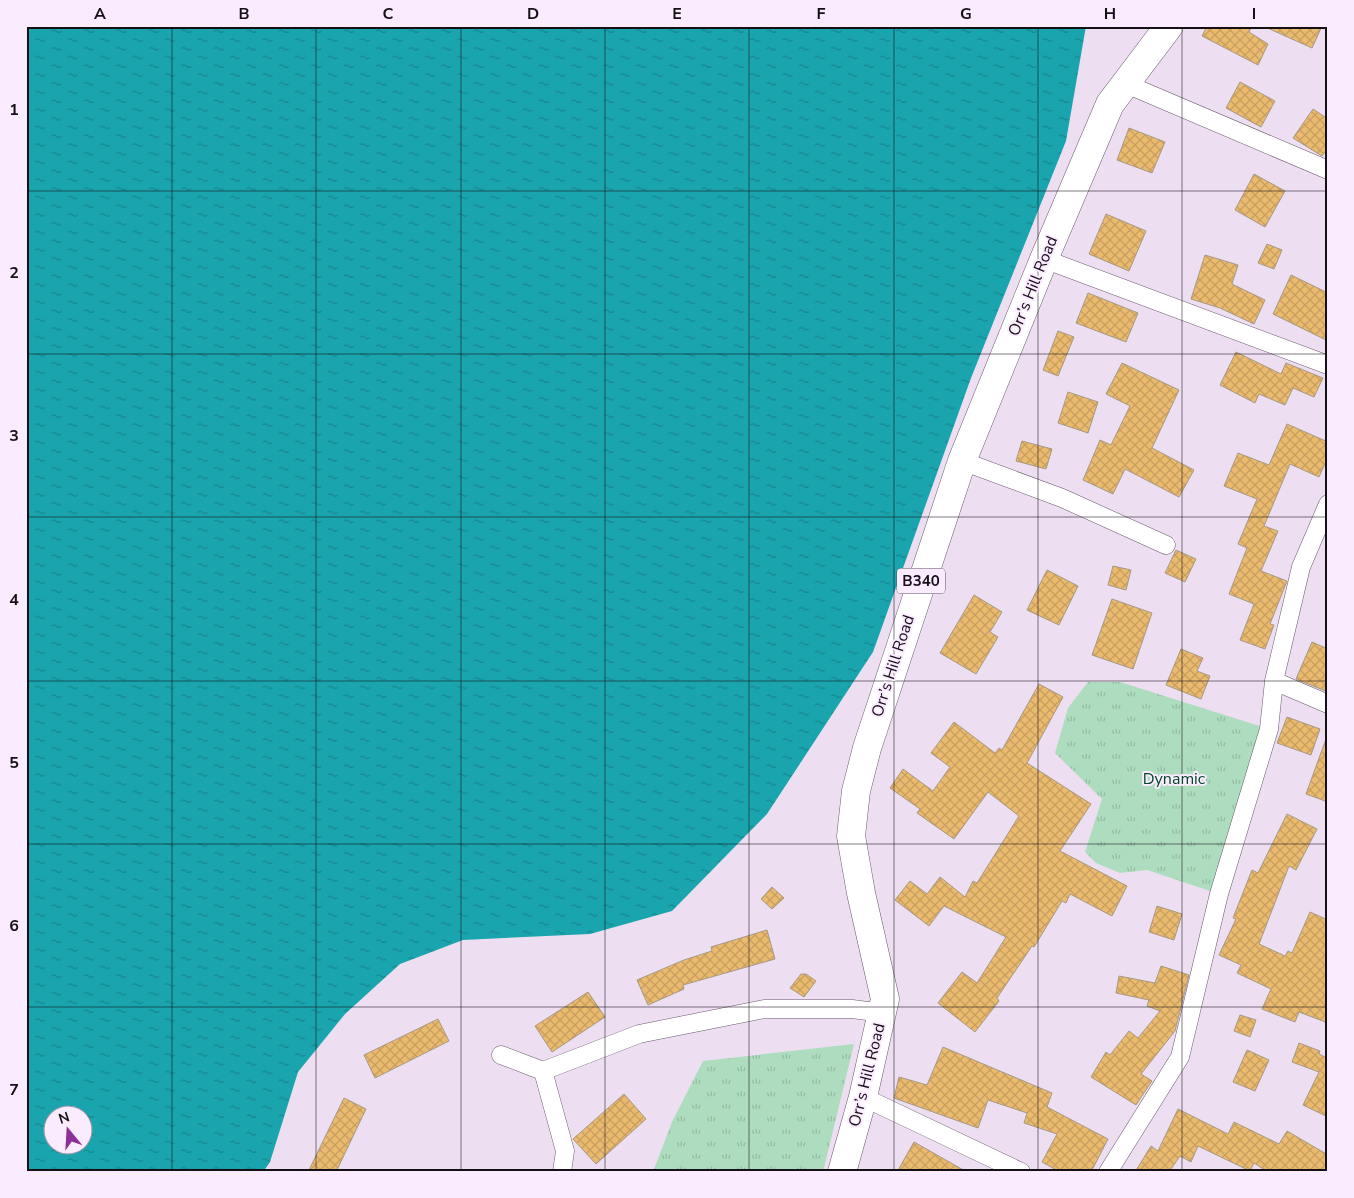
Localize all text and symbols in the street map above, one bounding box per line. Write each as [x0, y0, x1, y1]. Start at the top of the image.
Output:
text: A [94, 3, 106, 25]
text: B [238, 3, 250, 25]
text: C [383, 3, 394, 25]
text: D [527, 3, 539, 25]
text: E [672, 3, 682, 25]
text: F [817, 3, 826, 25]
text: G [960, 3, 972, 25]
text: H [1104, 3, 1116, 25]
text: I [1252, 3, 1256, 25]
text: 1 [9, 99, 19, 121]
street label: Orr’s Hill Road [1003, 233, 1063, 339]
text: 2 [9, 262, 19, 284]
text: 3 [9, 425, 19, 447]
road number: B340 [897, 568, 945, 594]
text: 4 [9, 589, 19, 611]
street label: Orr’s Hill Road [866, 612, 920, 720]
text: 5 [9, 752, 19, 774]
park label: Dynamic [1143, 768, 1206, 790]
text: 6 [9, 915, 19, 937]
street label: Orr’s Hill Road [844, 1021, 890, 1129]
text: 7 [9, 1079, 19, 1101]
north arrow [42, 1106, 92, 1156]
text: N [56, 1107, 72, 1129]

